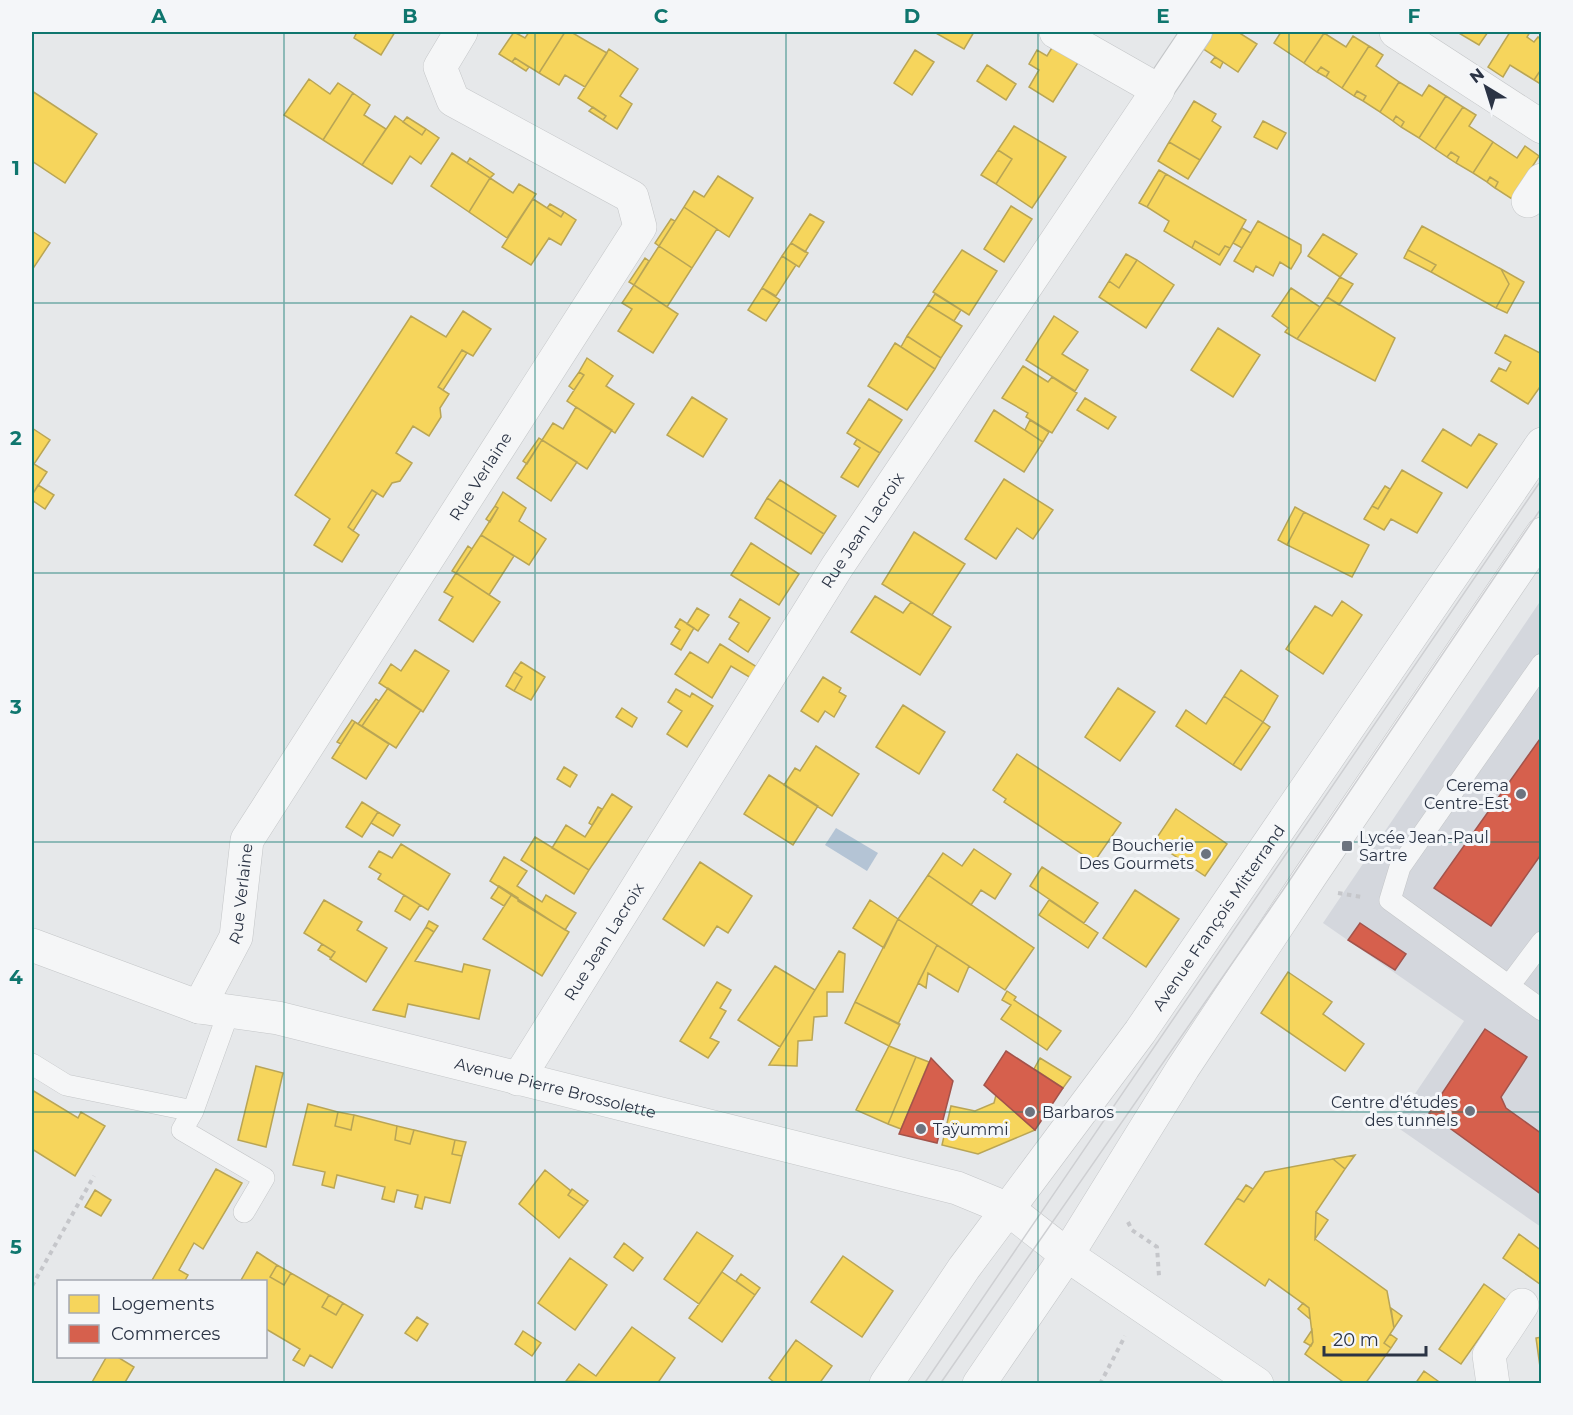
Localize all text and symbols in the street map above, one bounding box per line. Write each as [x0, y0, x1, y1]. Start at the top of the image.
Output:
text: A [150, 4, 167, 28]
text: B [402, 4, 418, 28]
text: C [654, 4, 669, 28]
text: D [904, 4, 920, 28]
text: E [1156, 4, 1170, 28]
text: F [1408, 4, 1421, 28]
north arrow [1456, 57, 1516, 117]
text: N [1466, 64, 1488, 87]
text: 1 [12, 156, 20, 180]
text: 2 [10, 426, 22, 450]
street label: Rue Verlaine [445, 428, 516, 524]
street label: Rue Jean Lacroix [817, 468, 908, 591]
text: 3 [9, 695, 22, 719]
place label: Cerema Centre-Est [1424, 776, 1509, 813]
marker: Cerema Centre-Est [1514, 787, 1528, 801]
street label: Avenue François Mitterrand [1148, 821, 1288, 1014]
place label: Lycée Jean-Paul Sartre [1359, 828, 1489, 865]
place label: Boucherie Des Gourmets [1079, 836, 1194, 873]
marker: Lycée Jean-Paul Sartre [1340, 839, 1354, 853]
street label: Rue Verlaine [224, 842, 256, 947]
marker: Boucherie Des Gourmets [1199, 847, 1213, 861]
street label: Rue Jean Lacroix [560, 879, 648, 1004]
text: 4 [9, 965, 23, 989]
street label: Avenue Pierre Brossolette [453, 1053, 658, 1122]
place label: Centre d'études des tunnels [1331, 1093, 1458, 1130]
place label: Barbaros [1042, 1103, 1114, 1122]
marker: Centre d'études des tunnels [1463, 1104, 1477, 1118]
marker: Barbaros [1023, 1105, 1037, 1119]
place label: Taÿummi [933, 1120, 1009, 1139]
marker: Taÿummi [914, 1122, 928, 1136]
text: 5 [10, 1235, 22, 1259]
legend [57, 1280, 267, 1358]
text: Logements [111, 1293, 214, 1315]
scale bar [1324, 1319, 1426, 1357]
text: Commerces [111, 1323, 221, 1345]
text: 20 m [1333, 1329, 1379, 1351]

